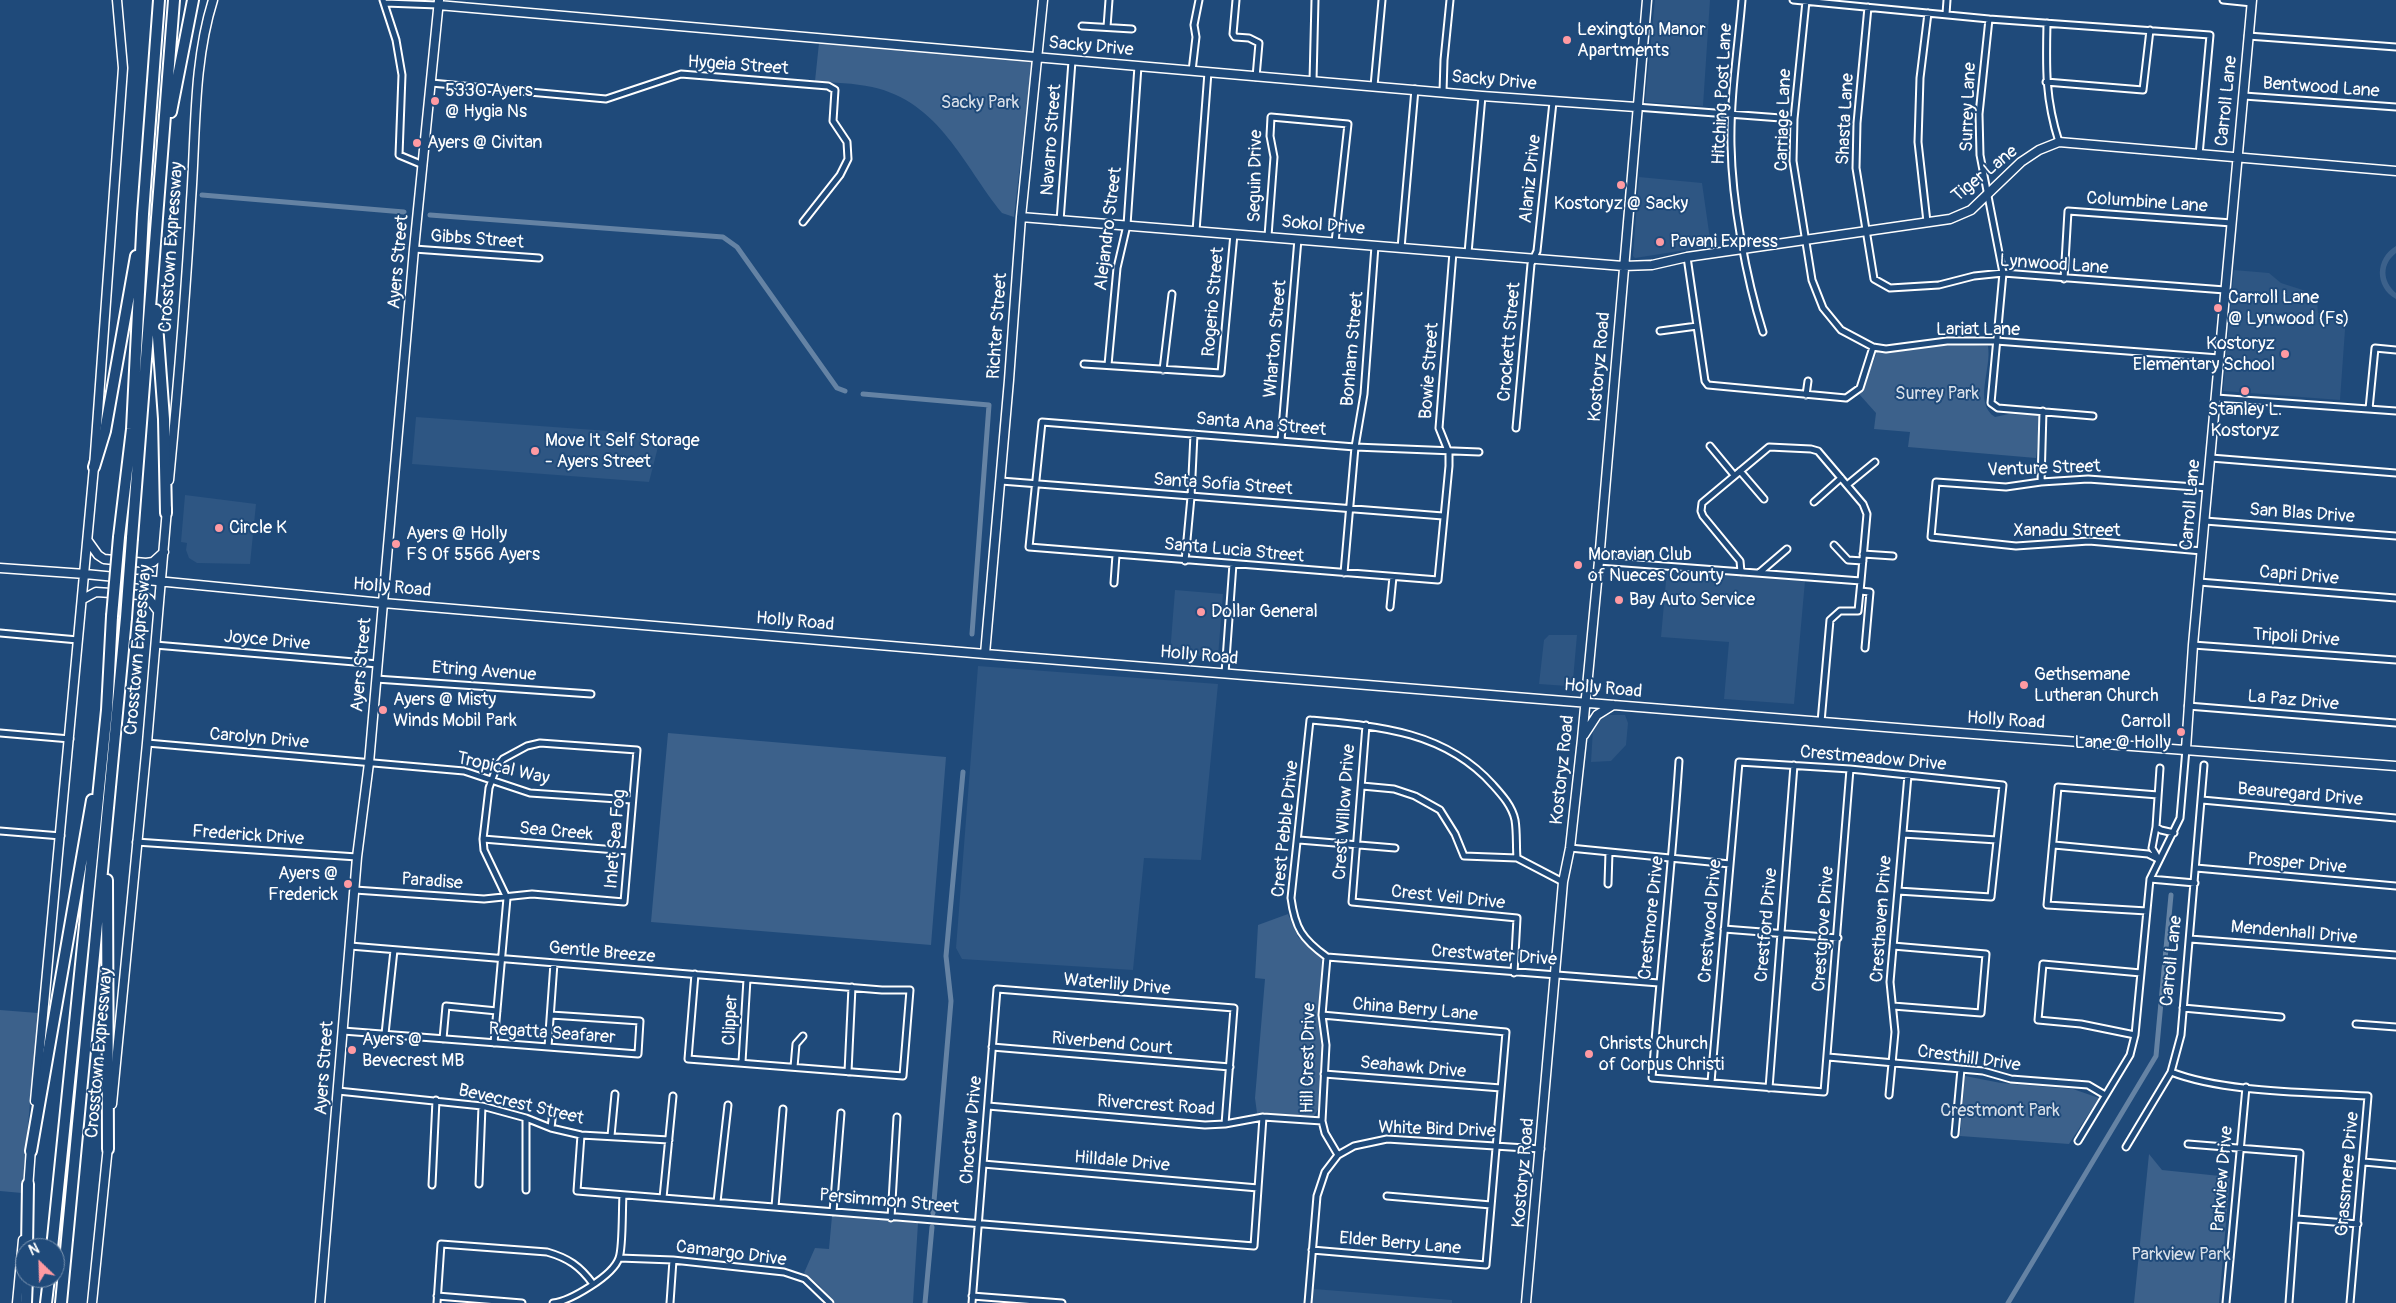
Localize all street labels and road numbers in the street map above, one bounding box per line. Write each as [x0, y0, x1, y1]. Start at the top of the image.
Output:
street label: Hitching Post Lane [1709, 23, 1737, 165]
street label: Sacky Drive [1047, 33, 1135, 61]
street label: Hygeia Street [687, 52, 789, 80]
street label: Carroll Lane [2211, 55, 2243, 147]
street label: Surrey Lane [1957, 62, 1981, 152]
street label: Sacky Drive [1450, 67, 1538, 95]
street label: Carriage Lane [1771, 68, 1797, 172]
street label: Shasta Lane [1833, 73, 1859, 165]
street label: Bentwood Lane [2262, 73, 2380, 103]
street label: Navarro Street [1037, 83, 1067, 197]
street label: Seguin Drive [1244, 129, 1268, 223]
street label: Alaniz Drive [1516, 134, 1546, 224]
street label: Tiger Lane [1948, 141, 2022, 207]
street label: Crosstown Expressway [155, 161, 189, 333]
street label: Alejandro Street [1091, 166, 1127, 292]
street label: Columbine Lane [2086, 188, 2208, 218]
street label: Sokol Drive [1280, 212, 1366, 240]
street label: Ayers Street [384, 214, 414, 310]
street label: Gibbs Street [430, 226, 524, 254]
street label: Rogerio Street [1198, 246, 1230, 358]
street label: Lynwood Lane [1999, 250, 2109, 280]
street label: Richter Street [984, 272, 1012, 380]
street label: Wharton Street [1260, 279, 1292, 399]
street label: Crockett Street [1494, 281, 1526, 403]
street label: Bonham Street [1337, 291, 1369, 407]
street label: Kostoryz Road [1584, 311, 1616, 423]
street label: Lariat Lane [1936, 319, 2020, 341]
street label: Bowie Street [1416, 322, 1444, 420]
street label: Santa Ana Street [1195, 409, 1327, 441]
street label: Venture Street [1987, 456, 2101, 482]
street label: Carroll Lane [2176, 459, 2206, 551]
street label: Santa Sofia Street [1153, 469, 1293, 501]
street label: San Blas Drive [2249, 500, 2355, 528]
street label: Xanadu Street [2013, 520, 2121, 542]
street label: Santa Lucia Street [1163, 534, 1305, 568]
street label: Capri Drive [2258, 562, 2340, 590]
street label: Crosstown Expressway [121, 564, 157, 736]
street label: Holly Road [352, 574, 432, 602]
street label: Holly Road [755, 608, 835, 636]
street label: Ayers Street [347, 617, 377, 713]
street label: Tripoli Drive [2252, 624, 2340, 652]
street label: Joyce Drive [223, 626, 311, 656]
street label: Holly Road [1159, 642, 1239, 670]
street label: Etring Avenue [431, 658, 537, 686]
street label: Holly Road [1563, 675, 1643, 703]
street label: La Paz Drive [2246, 686, 2340, 716]
street label: Holly Road [1966, 707, 2046, 735]
street label: Kostoryz Road [1547, 714, 1579, 826]
street label: Carolyn Drive [208, 724, 310, 754]
street label: Crestmeadow Drive [1799, 742, 1947, 776]
street label: Crest Willow Drive [1329, 743, 1361, 881]
street label: Tropical Way [455, 748, 551, 790]
street label: Crest Pebble Drive [1268, 760, 1304, 898]
street label: Beauregard Drive [2236, 779, 2364, 811]
street label: Inlet Sea Fog [601, 788, 631, 890]
street label: Sea Creek [518, 818, 594, 846]
street label: Frederick Drive [191, 821, 305, 851]
street label: Prosper Drive [2247, 849, 2347, 879]
street label: Crestmore Drive [1635, 855, 1669, 981]
street label: Cresthaven Drive [1867, 855, 1897, 983]
street label: Crestwood Drive [1695, 858, 1727, 984]
street label: Crestgrove Drive [1809, 866, 1839, 992]
street label: Crestford Drive [1751, 867, 1783, 983]
street label: Paradise [401, 869, 463, 895]
street label: Crest Veil Drive [1390, 881, 1506, 915]
street label: Carroll Lane [2156, 915, 2188, 1007]
street label: Mendenhall Drive [2230, 917, 2358, 949]
street label: Gentle Breeze [548, 938, 656, 968]
street label: Crestwater Drive [1430, 941, 1558, 971]
street label: Crosstown Expressway [82, 967, 118, 1139]
street label: Waterlily Drive [1062, 970, 1172, 1000]
street label: Clipper [719, 994, 743, 1046]
street label: China Berry Lane [1351, 994, 1479, 1026]
street label: Hill Crest Drive [1297, 1002, 1321, 1114]
street label: Regatta Seafarer [488, 1019, 616, 1049]
street label: Ayers Street [311, 1020, 339, 1116]
street label: Riverbend Court [1051, 1028, 1173, 1060]
street label: Cresthill Drive [1916, 1041, 2022, 1077]
street label: Seahawk Drive [1359, 1053, 1467, 1083]
street label: Choctaw Drive [957, 1075, 987, 1185]
street label: Bevecrest Street [456, 1080, 586, 1130]
street label: Rivercrest Road [1096, 1091, 1216, 1121]
street label: Grassmere Drive [2332, 1111, 2364, 1237]
street label: White Bird Drive [1378, 1117, 1496, 1143]
street label: Kostoryz Road [1508, 1117, 1540, 1229]
street label: Parkview Drive [2208, 1125, 2238, 1233]
street label: Hilldale Drive [1073, 1147, 1171, 1177]
street label: Persimmon Street [818, 1185, 960, 1219]
street label: Elder Berry Lane [1338, 1228, 1462, 1260]
street label: Camargo Drive [674, 1236, 788, 1272]

